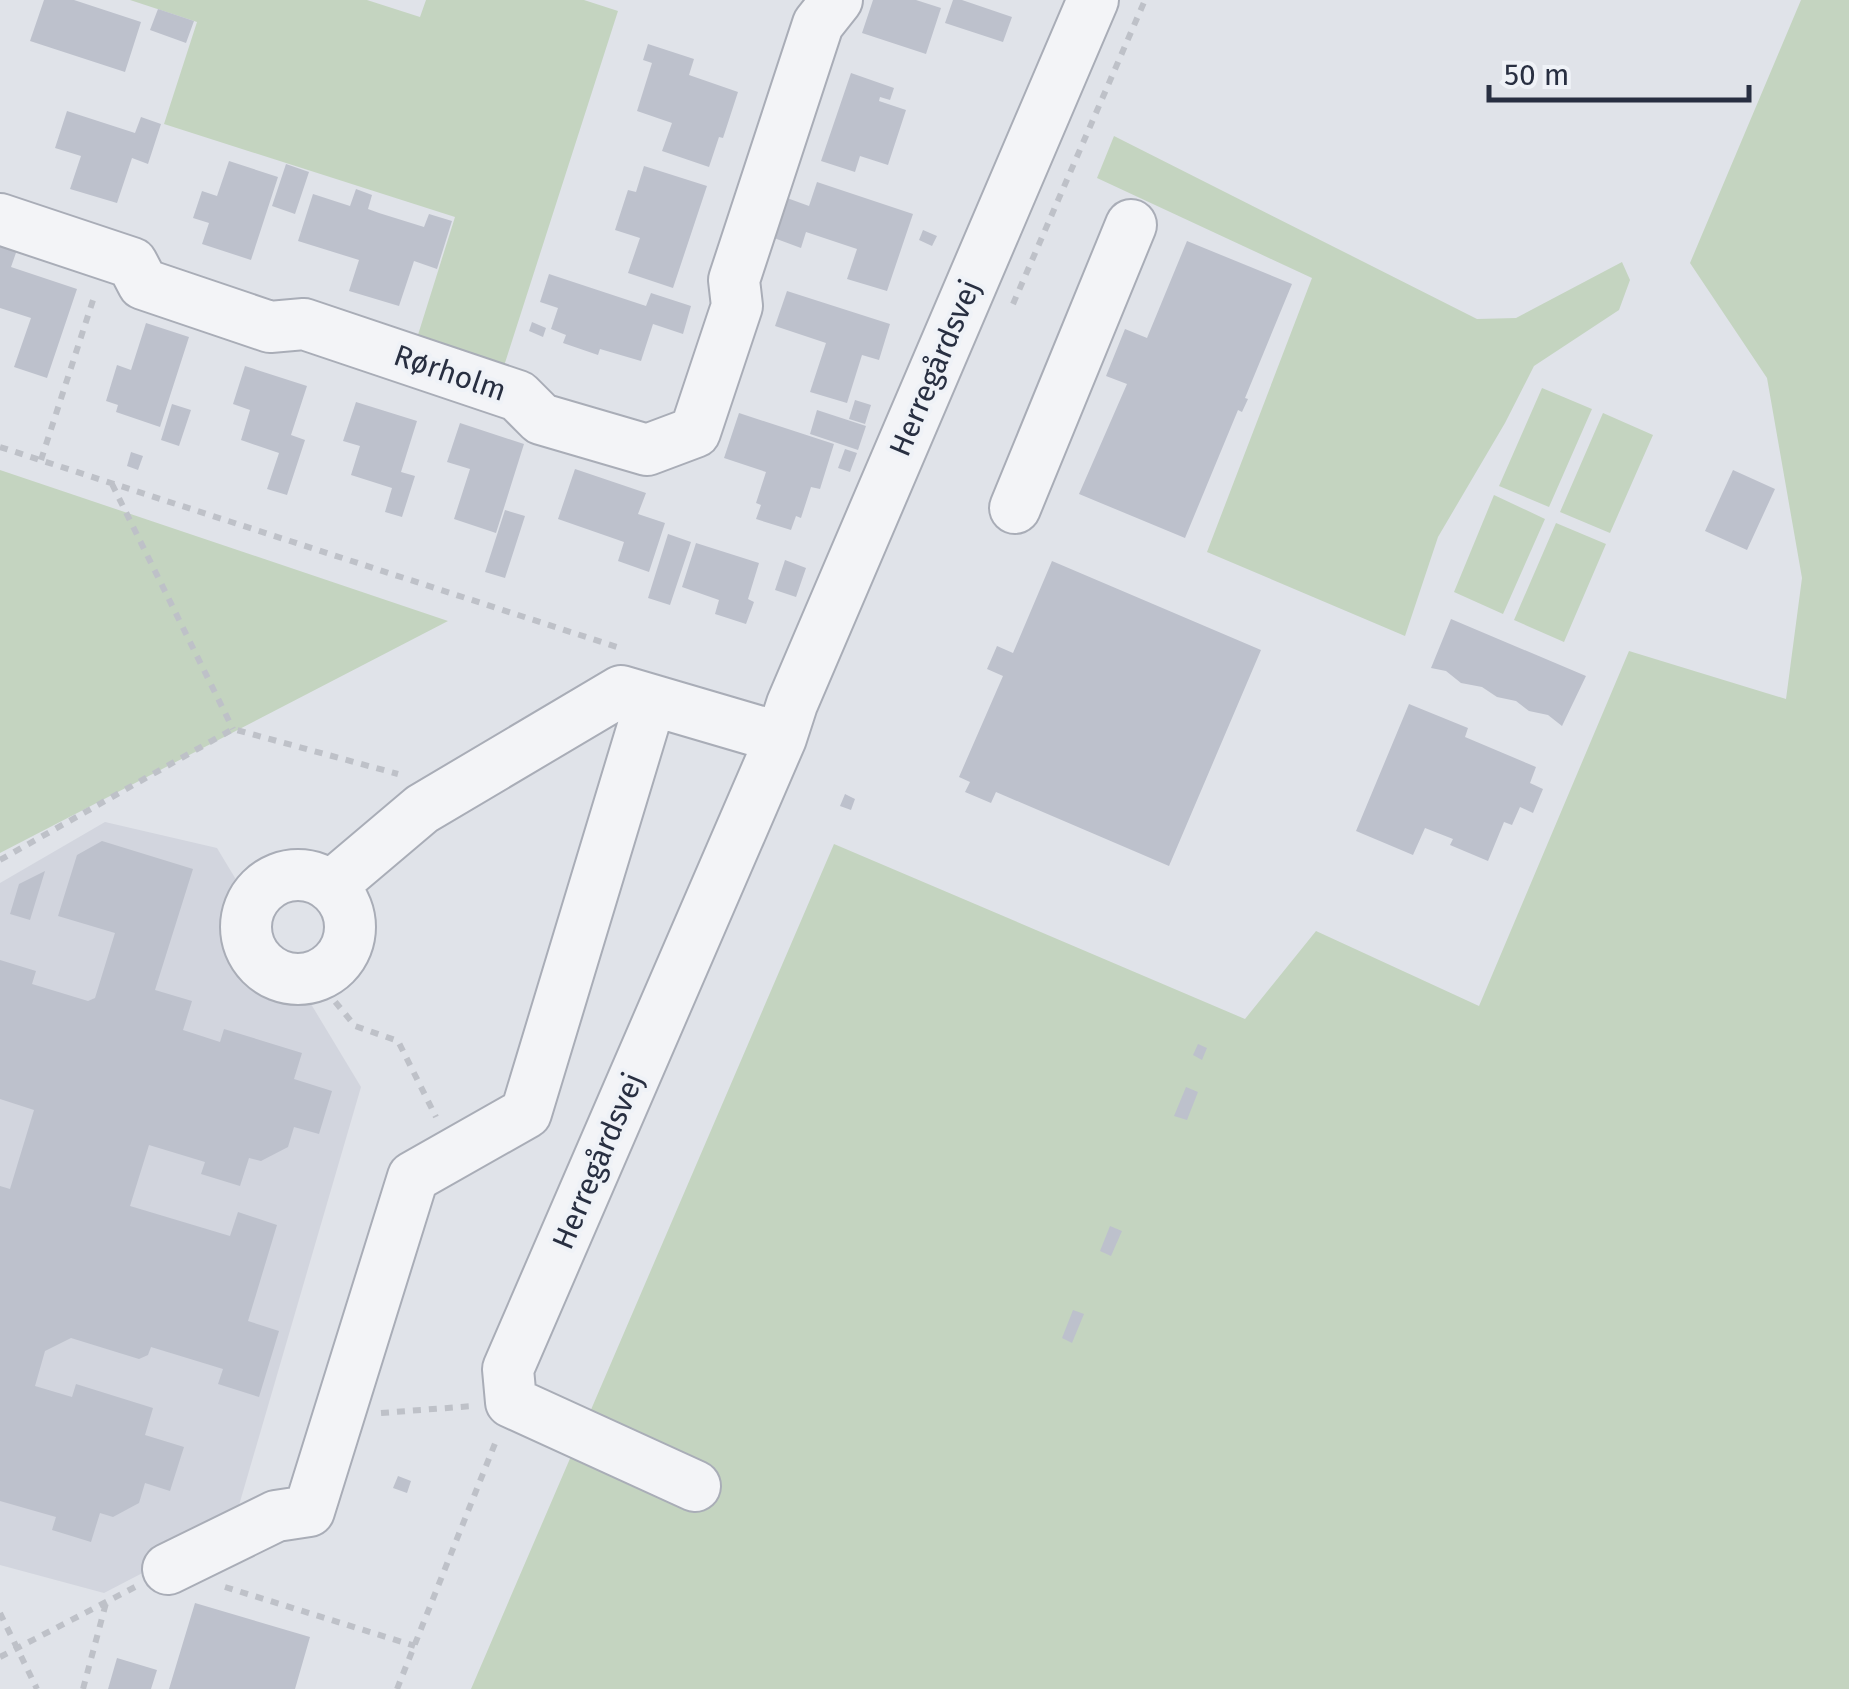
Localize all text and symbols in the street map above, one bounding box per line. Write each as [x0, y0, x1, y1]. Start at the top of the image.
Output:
scale bar [1489, 40, 1749, 102]
text: 50 m [1504, 57, 1569, 93]
street label: Herregårdsvej [882, 274, 988, 462]
street label: Rørholm [389, 337, 511, 409]
street label: Herregårdsvej [545, 1067, 651, 1255]

